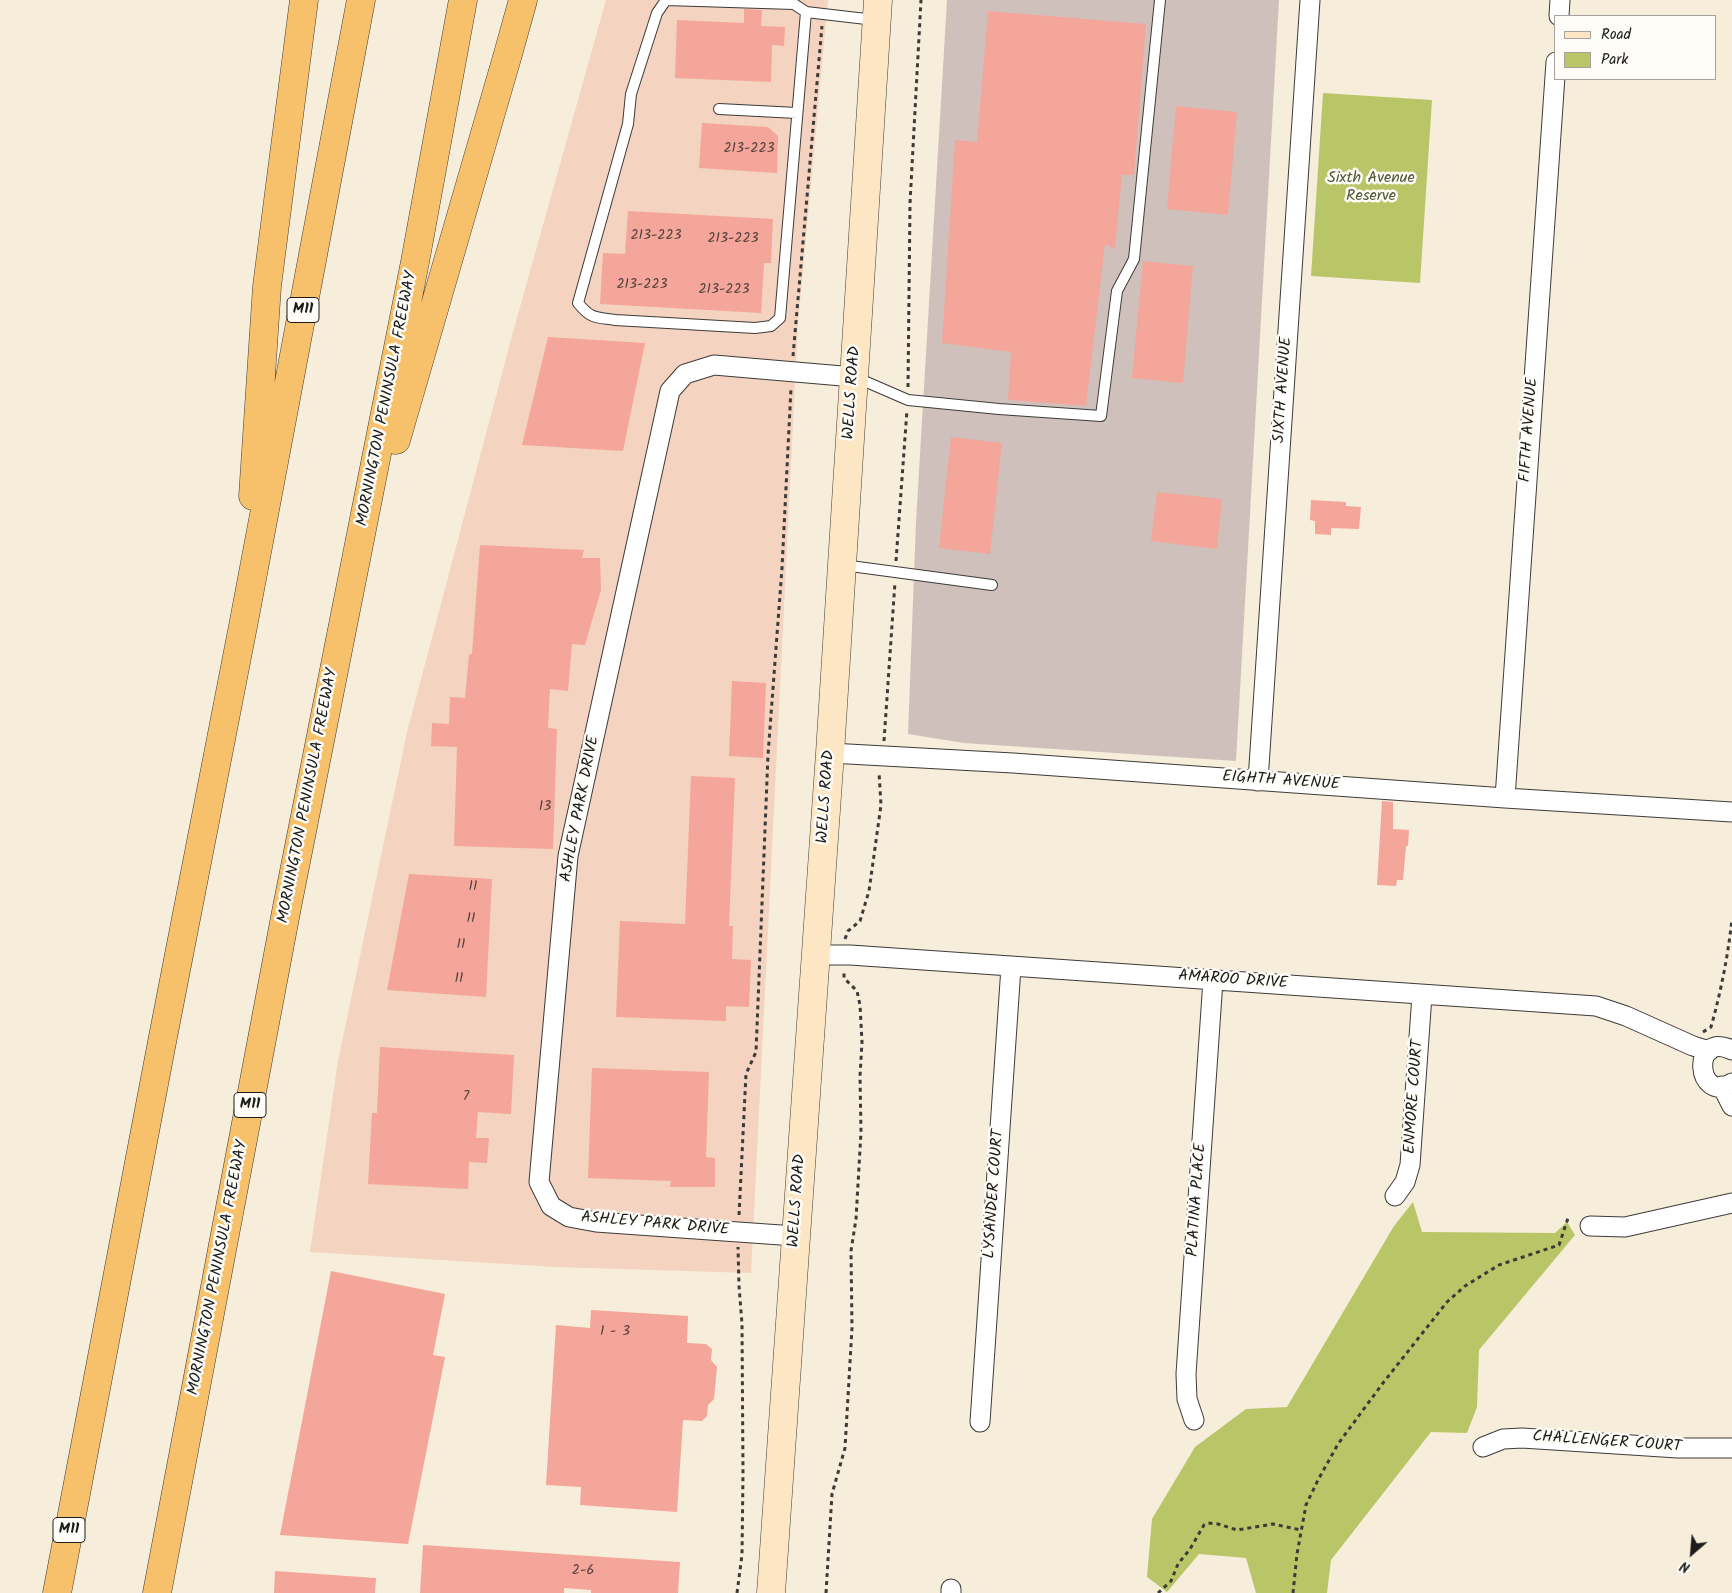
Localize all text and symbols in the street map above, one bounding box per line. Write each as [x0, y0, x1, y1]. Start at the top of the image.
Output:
legend [1554, 15, 1717, 80]
text: Road [1601, 23, 1631, 47]
text: Park [1601, 48, 1628, 72]
house number: 213-223 [723, 142, 775, 158]
park label: Sixth Avenue Reserve [1327, 169, 1415, 207]
house number: 213-223 [630, 229, 682, 245]
house number: 213-223 [707, 232, 759, 248]
street label: MORNINGTON PENINSULA FREEWAY [354, 270, 422, 528]
house number: 213-223 [616, 278, 668, 294]
house number: 213-223 [698, 283, 750, 299]
road number: M11 [287, 298, 319, 322]
street label: SIXTH AVENUE [1271, 336, 1297, 444]
street label: WELLS ROAD [840, 346, 866, 440]
street label: FIFTH AVENUE [1517, 377, 1543, 483]
street label: MORNINGTON PENINSULA FREEWAY [275, 667, 343, 925]
street label: ASHLEY PARK DRIVE [557, 734, 605, 884]
street label: WELLS ROAD [814, 750, 840, 844]
street label: EIGHTH AVENUE [1222, 768, 1340, 796]
house number: 13 [539, 800, 551, 816]
house number: 11 [469, 880, 477, 896]
house number: 11 [467, 912, 475, 928]
house number: 11 [457, 938, 465, 954]
street label: AMAROO DRIVE [1177, 968, 1289, 994]
house number: 11 [455, 972, 463, 988]
street label: ENMORE COURT [1401, 1039, 1429, 1155]
house number: 7 [463, 1090, 469, 1106]
road number: M11 [234, 1092, 266, 1118]
street label: LYSANDER COURT [981, 1129, 1009, 1259]
street label: MORNINGTON PENINSULA FREEWAY [185, 1139, 253, 1397]
street label: PLATINA PLACE [1184, 1143, 1212, 1257]
street label: WELLS ROAD [785, 1154, 811, 1248]
street label: ASHLEY PARK DRIVE [580, 1209, 730, 1241]
house number: 1 - 3 [600, 1325, 630, 1341]
street label: CHALLENGER COURT [1532, 1428, 1682, 1458]
road number: M11 [53, 1518, 85, 1542]
north arrow [1667, 1528, 1717, 1578]
text: N [1676, 1555, 1694, 1578]
house number: 2-6 [572, 1564, 594, 1580]

